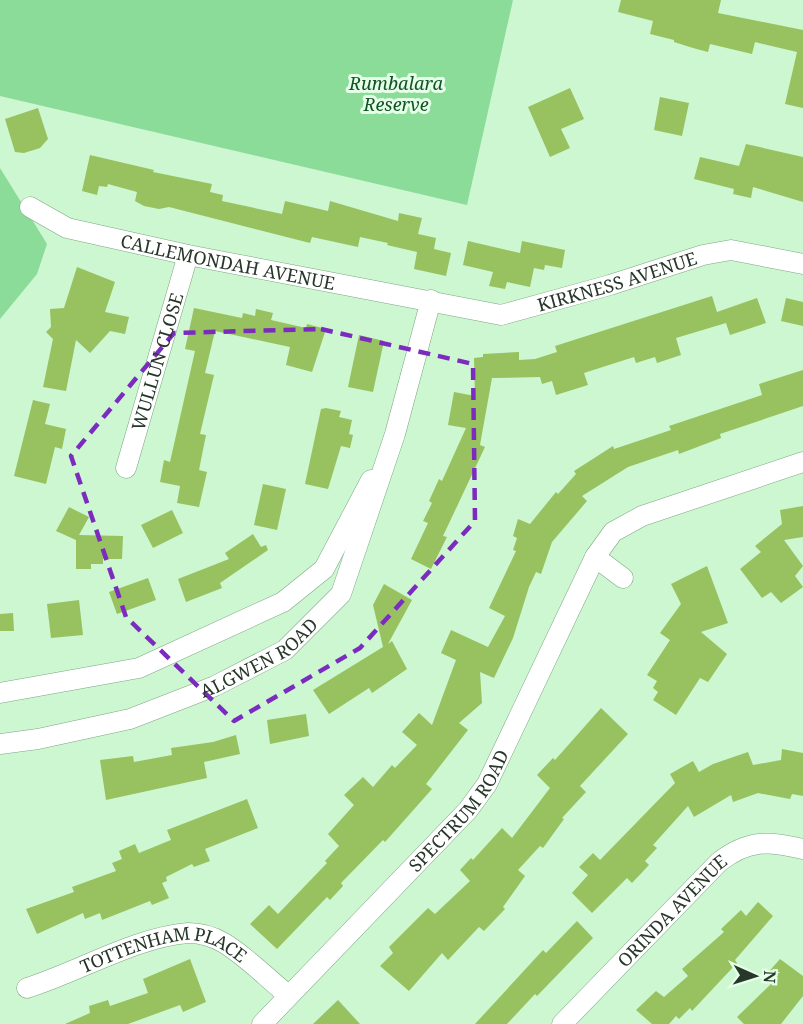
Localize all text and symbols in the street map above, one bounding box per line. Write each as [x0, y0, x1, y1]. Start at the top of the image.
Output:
park label: Rumbalara Reserve [348, 71, 443, 116]
street label: CALLEMONDAH AVENUE [118, 228, 337, 295]
street label: KIRKNESS AVENUE [535, 246, 700, 316]
street label: WULLUN CLOSE [126, 290, 188, 433]
street label: ALGWEN ROAD [196, 612, 323, 703]
street label: SPECTRUM ROAD [403, 745, 514, 877]
street label: ORINDA AVENUE [612, 848, 731, 972]
text: TOTTENHAM PLACE [76, 921, 252, 978]
north arrow [725, 946, 785, 1006]
street label: TOTTENHAM PLACE [74, 953, 250, 983]
text: N [759, 970, 781, 984]

